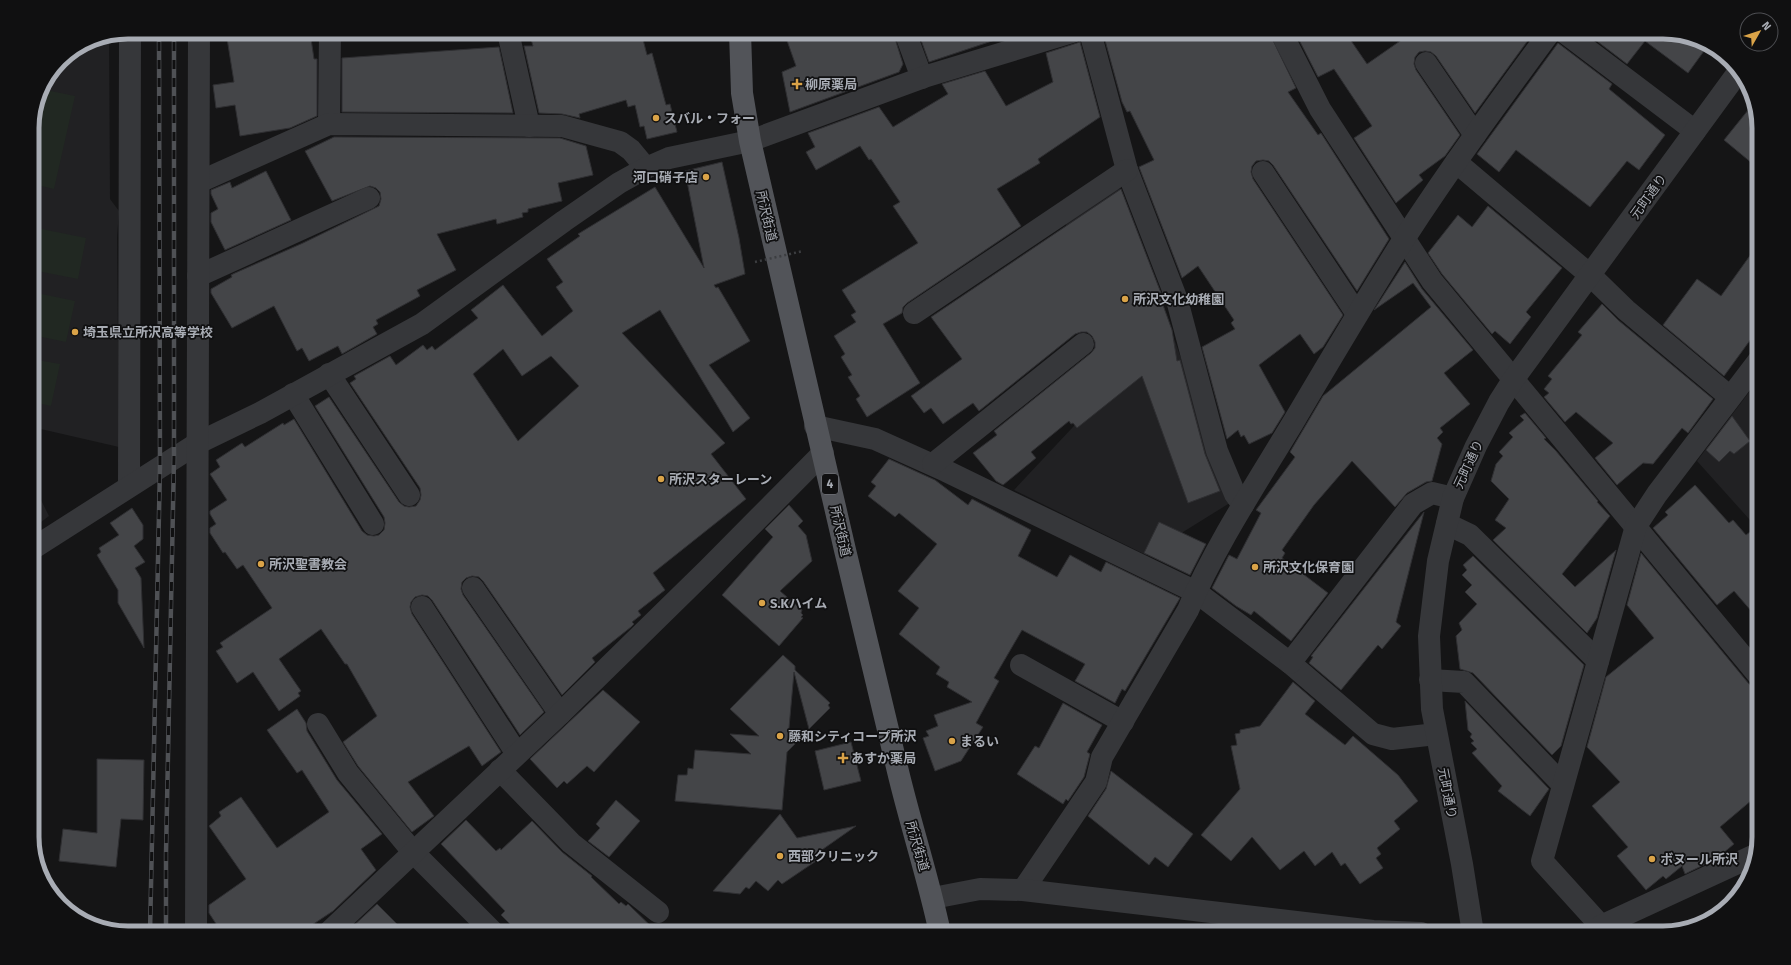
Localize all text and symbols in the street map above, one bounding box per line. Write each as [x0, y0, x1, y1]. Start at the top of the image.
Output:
north arrow [1739, 12, 1779, 52]
text: N [1759, 19, 1774, 33]
place label: 柳原薬局 [805, 77, 857, 92]
marker: 柳原薬局 [792, 79, 802, 89]
place label: スバル・フォー [664, 111, 755, 126]
marker: スバル・フォー [651, 113, 661, 123]
place label: 河口硝子店 [633, 170, 698, 185]
street label: 元町通り [1627, 171, 1670, 222]
marker: 河口硝子店 [701, 172, 711, 182]
street label: 所沢街道 [753, 189, 780, 243]
place label: 所沢文化幼稚園 [1133, 292, 1224, 307]
marker: 所沢文化幼稚園 [1120, 294, 1130, 304]
place label: 埼玉県立所沢高等学校 [83, 325, 213, 340]
marker: 埼玉県立所沢高等学校 [70, 327, 80, 337]
street label: 元町通り [1451, 437, 1486, 491]
place label: 所沢スターレーン [669, 472, 772, 487]
marker: 所沢スターレーン [656, 474, 666, 484]
road number: 4 [822, 474, 838, 494]
street label: 所沢街道 [827, 504, 854, 558]
place label: 所沢聖書教会 [269, 557, 347, 572]
marker: 所沢聖書教会 [256, 559, 266, 569]
place label: 所沢文化保育園 [1263, 560, 1354, 575]
marker: 所沢文化保育園 [1250, 562, 1260, 572]
place label: S.Kハイム [770, 596, 827, 611]
marker: S.Kハイム [757, 598, 767, 608]
place label: 藤和シティコープ所沢 [788, 729, 916, 744]
marker: 藤和シティコープ所沢 [775, 731, 785, 741]
place label: まるい [960, 734, 999, 749]
marker: まるい [947, 736, 957, 746]
place label: あすか薬局 [851, 751, 916, 766]
marker: あすか薬局 [838, 753, 848, 763]
street label: 元町通り [1435, 766, 1460, 820]
street label: 所沢街道 [903, 819, 932, 873]
place label: 西部クリニック [788, 849, 879, 864]
marker: 西部クリニック [775, 851, 785, 861]
place label: ボヌール所沢 [1660, 852, 1738, 867]
marker: ボヌール所沢 [1647, 854, 1657, 864]

